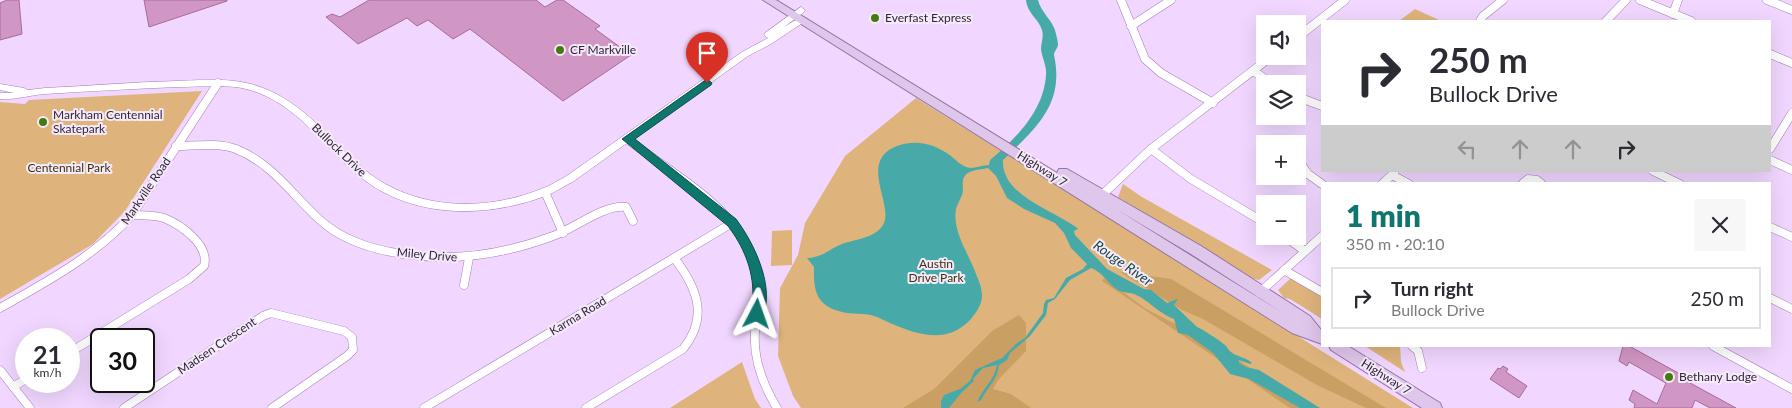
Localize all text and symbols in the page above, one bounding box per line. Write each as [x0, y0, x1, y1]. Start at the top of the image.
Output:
place label: Everfast Express [885, 10, 972, 25]
marker: Everfast Express [869, 12, 881, 24]
map controls [1256, 15, 1306, 245]
button: sound [1256, 15, 1306, 65]
pin [686, 32, 728, 83]
text: 250 m [1429, 38, 1528, 80]
icon: arrive [693, 39, 721, 67]
icon: right [1346, 40, 1411, 105]
place label: CF Markville [570, 42, 636, 57]
marker: CF Markville [554, 44, 566, 56]
button: layers [1256, 75, 1306, 125]
text: Bullock Drive [1429, 80, 1558, 107]
place label: Markham Centennial Skatepark [53, 107, 163, 136]
marker: Markham Centennial Skatepark [37, 116, 49, 128]
street label: Bullock Drive [309, 120, 370, 179]
button: + [1256, 135, 1306, 185]
icon: left [1453, 135, 1481, 163]
icon: ahead [1506, 135, 1534, 163]
icon: ahead [1559, 135, 1587, 163]
icon: right [1612, 135, 1640, 163]
street label: Highway 7 [1015, 147, 1070, 190]
street label: Markville Road [118, 154, 174, 227]
park label: Centennial Park [27, 160, 111, 175]
button: − [1256, 195, 1306, 245]
text: 1 min [1346, 197, 1421, 233]
button: close [1694, 199, 1746, 251]
text: 350 m · 20:10 [1346, 234, 1445, 253]
water label: Rouge River [1090, 236, 1156, 289]
street label: Miley Drive [396, 244, 458, 265]
park label: Austin Drive Park [908, 256, 964, 285]
text: Turn right [1391, 277, 1473, 300]
icon: right [1348, 284, 1376, 312]
position arrow [730, 287, 782, 339]
text: 250 m [1690, 287, 1744, 310]
street label: Karma Road [547, 293, 609, 338]
text: Bullock Drive [1391, 300, 1485, 319]
street label: Madsen Crescent [175, 313, 259, 377]
speed limit sign: 30 [90, 328, 155, 393]
text: 21 [33, 339, 62, 369]
street label: Highway 7 [1359, 355, 1414, 398]
text: km/h [33, 365, 62, 380]
place label: Bethany Lodge [1679, 369, 1757, 384]
marker: Bethany Lodge [1663, 371, 1675, 383]

